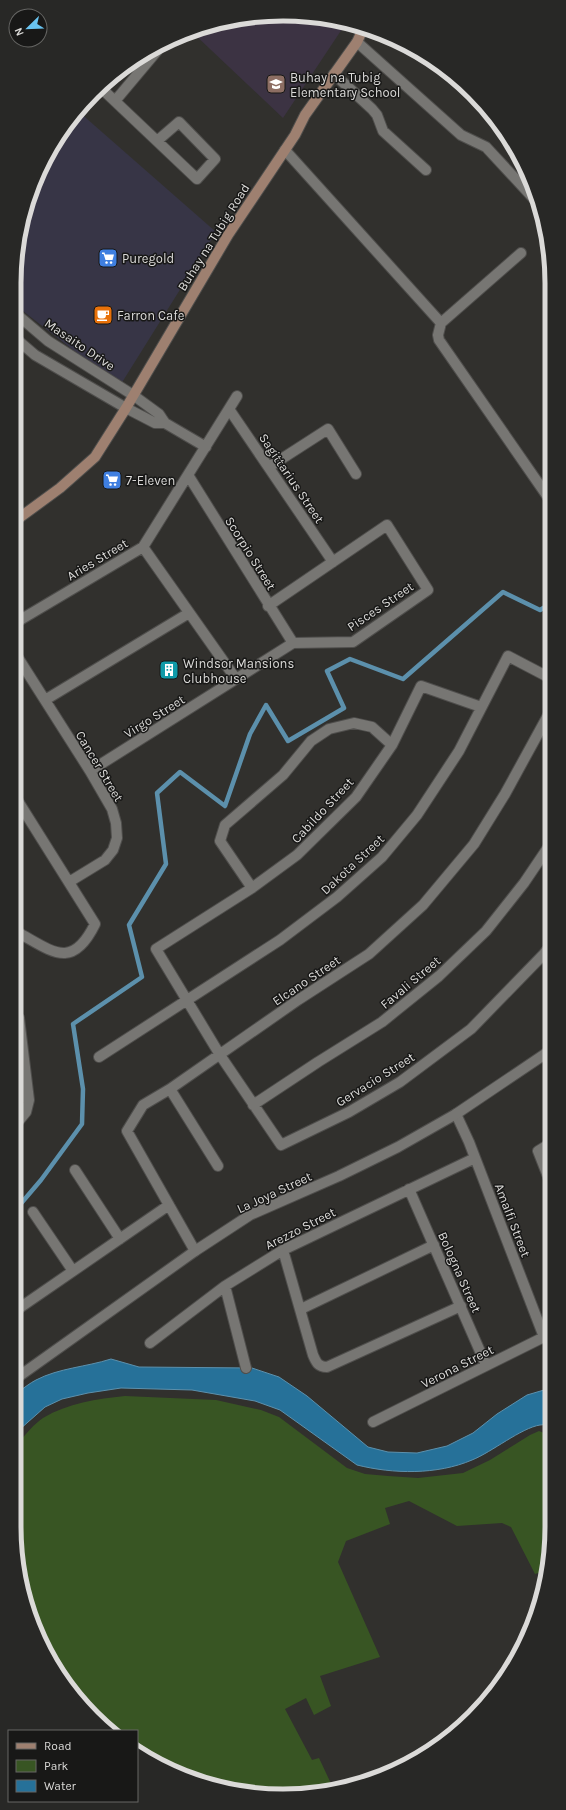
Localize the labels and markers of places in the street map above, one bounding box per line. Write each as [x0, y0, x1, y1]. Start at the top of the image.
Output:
place label: Buhay na Tubig Elementary School [290, 70, 400, 100]
school or university icon: Buhay na Tubig Elementary School [265, 73, 287, 95]
supermarket icon: Puregold [97, 247, 119, 269]
place label: Puregold [122, 251, 174, 266]
cafe icon: Farron Cafe [92, 304, 114, 326]
place label: Farron Cafe [117, 308, 185, 323]
supermarket icon: 7-Eleven [101, 469, 123, 491]
place label: 7-Eleven [126, 473, 175, 488]
place label: Windsor Mansions Clubhouse [183, 656, 294, 686]
building icon: Windsor Mansions Clubhouse [158, 659, 180, 681]

